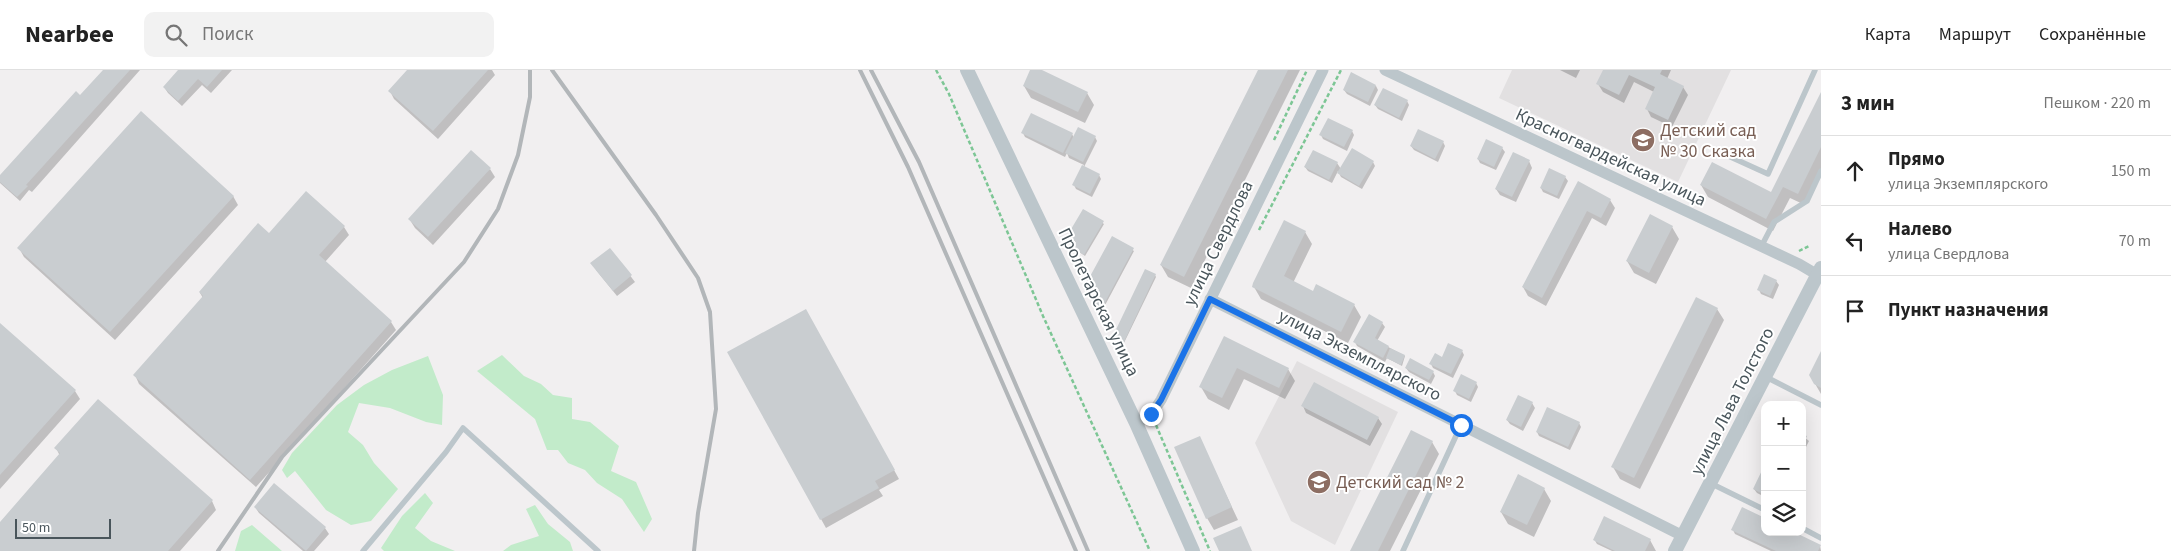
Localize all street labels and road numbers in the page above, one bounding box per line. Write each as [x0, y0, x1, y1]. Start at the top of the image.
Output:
street label: Красногвардейская улица [1511, 102, 1710, 213]
street label: улица Свердлова [1177, 176, 1260, 310]
street label: Пролетарская улица [1052, 224, 1145, 381]
street label: улица Экземплярского [1274, 303, 1446, 407]
street label: улица Льва Толстого [1684, 323, 1781, 479]

